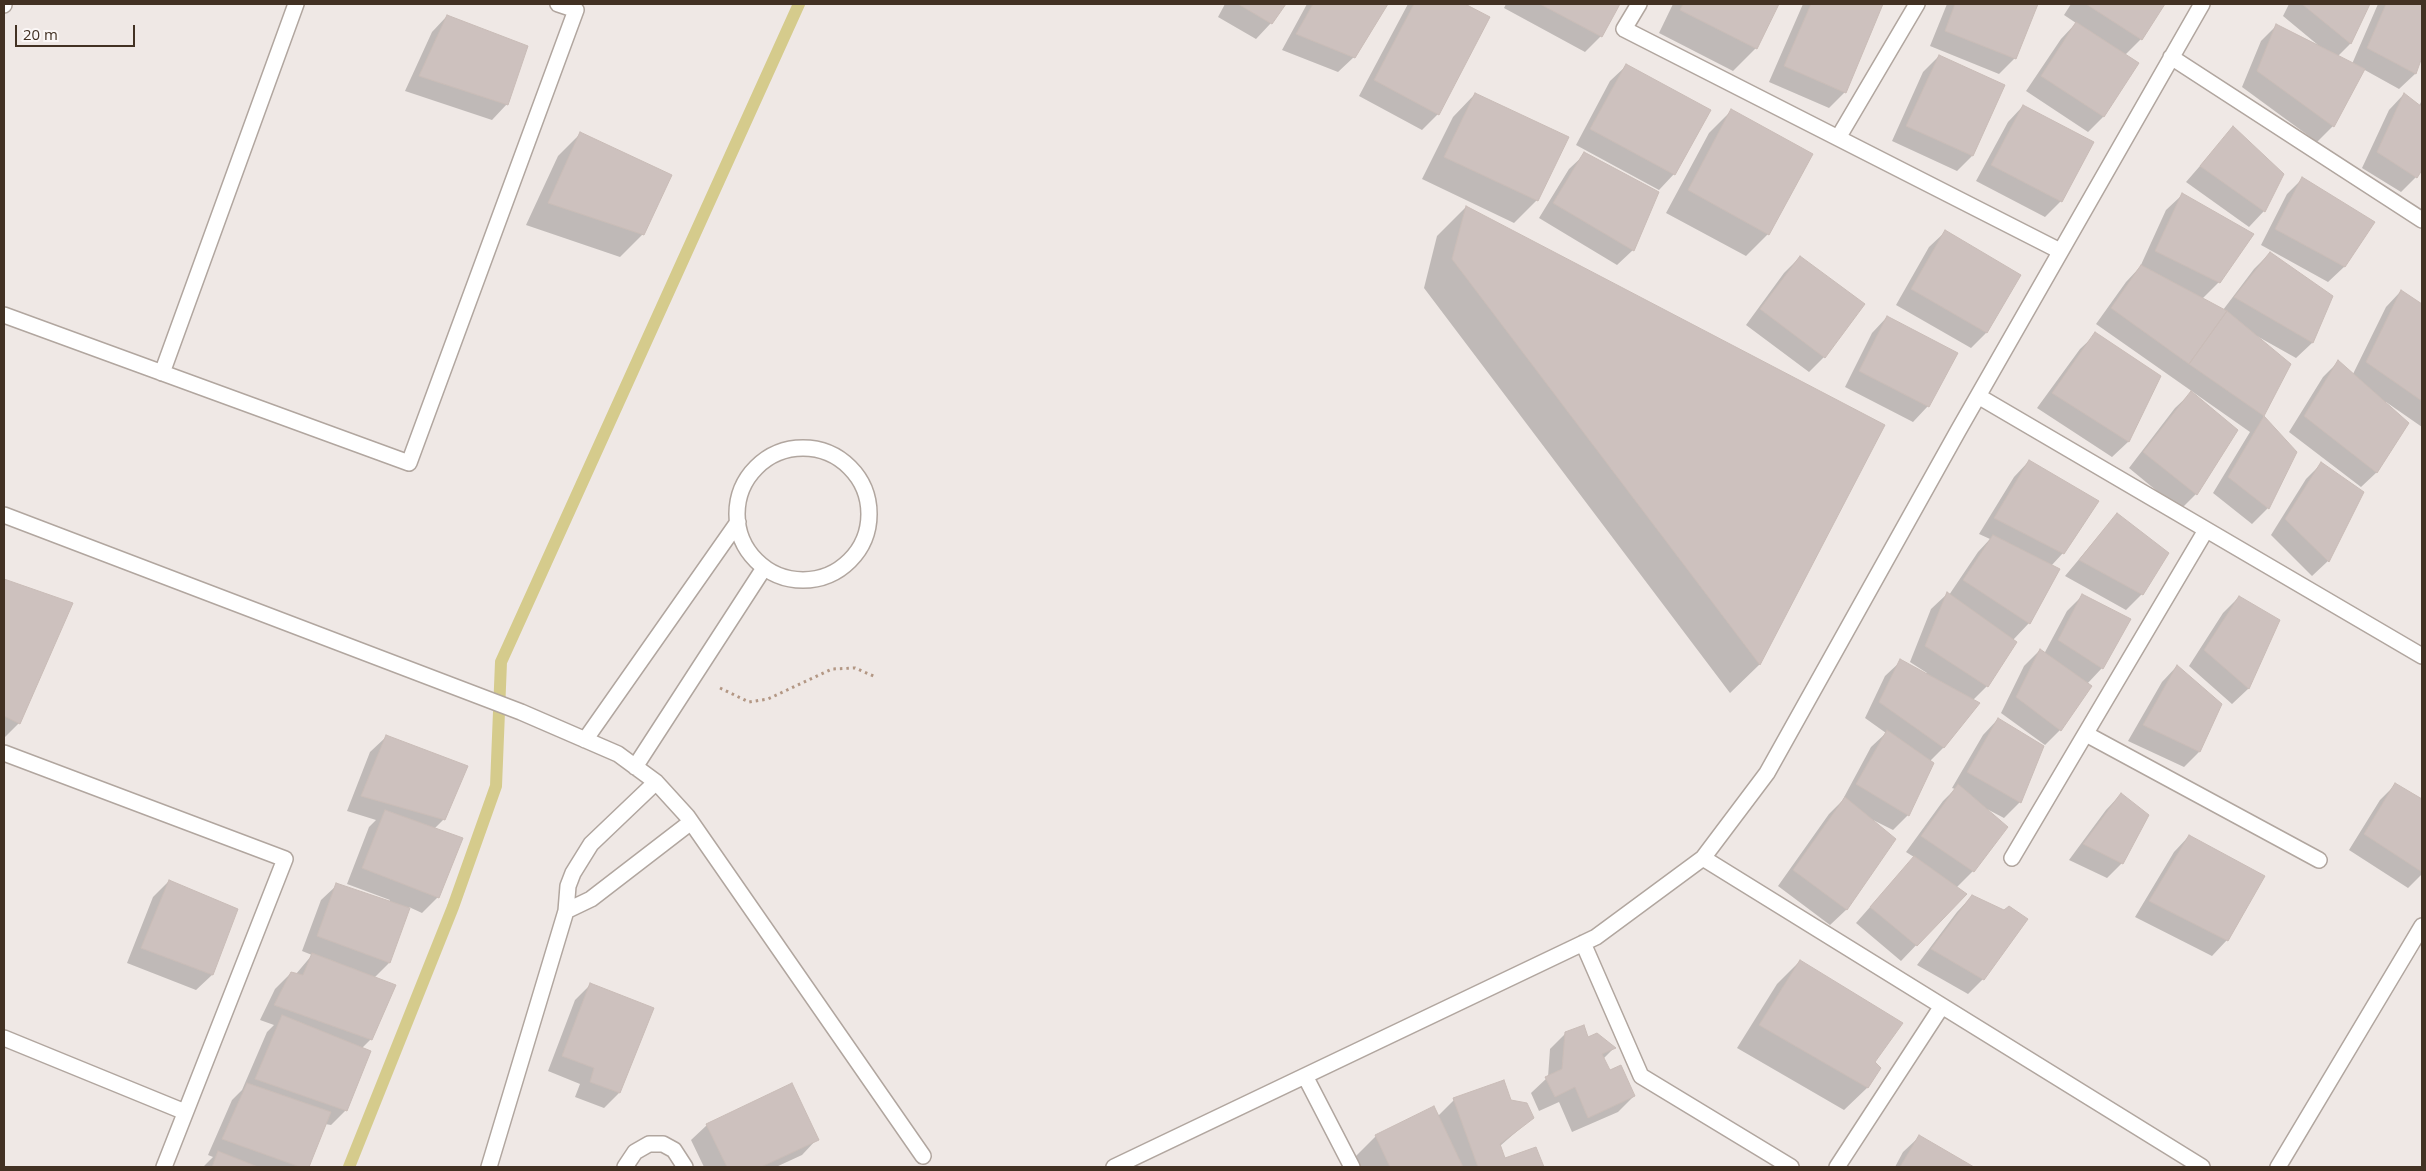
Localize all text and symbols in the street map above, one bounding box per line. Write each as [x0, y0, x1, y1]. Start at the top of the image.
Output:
scale bar [18, 15, 138, 47]
text: 20 m [23, 24, 58, 44]

